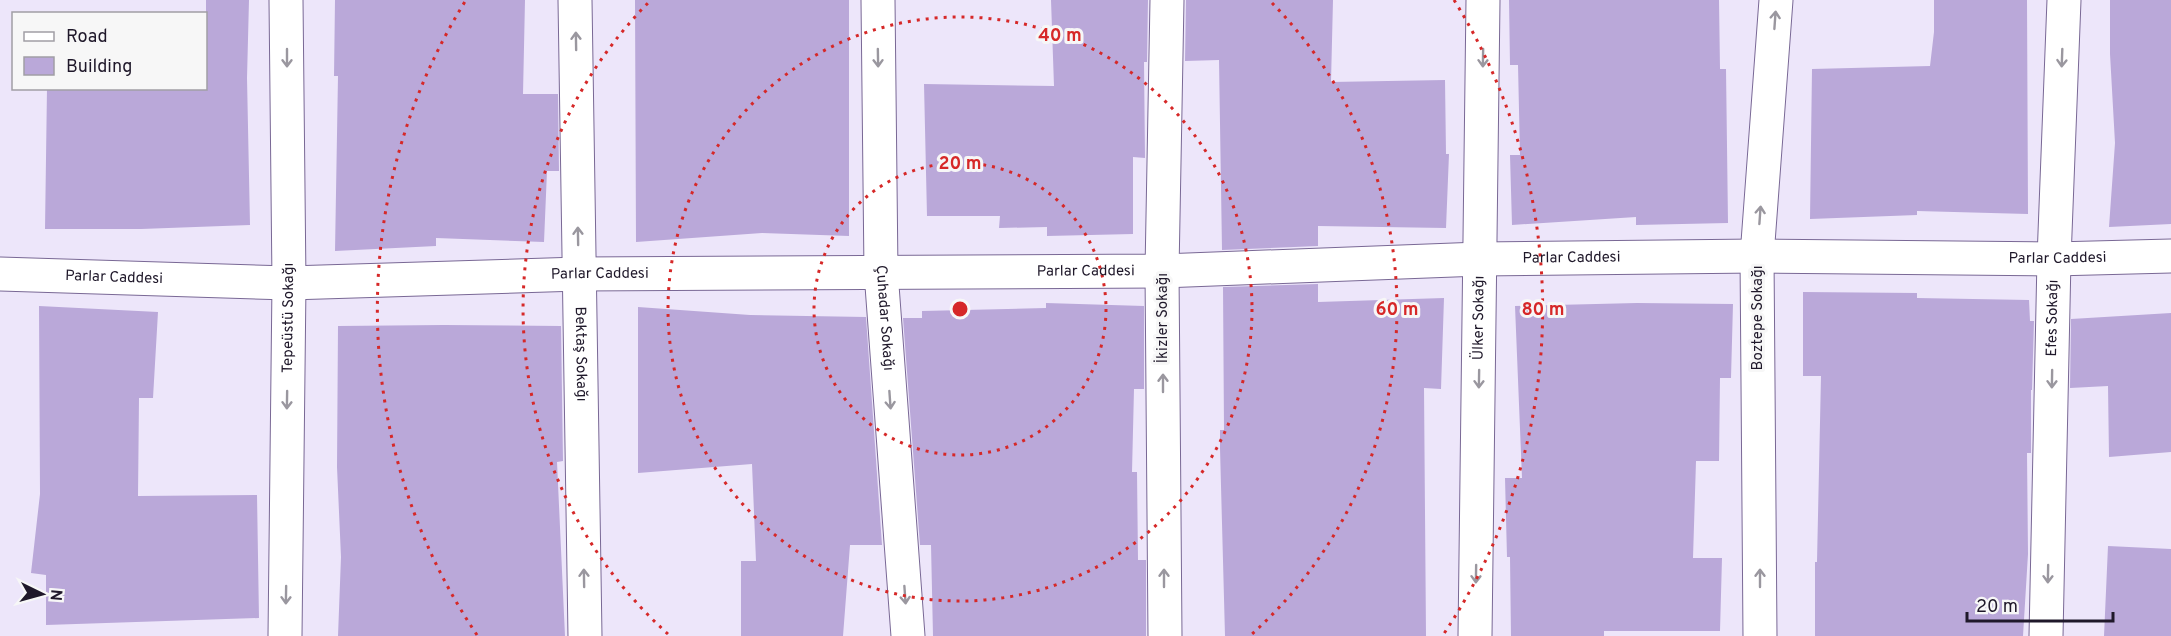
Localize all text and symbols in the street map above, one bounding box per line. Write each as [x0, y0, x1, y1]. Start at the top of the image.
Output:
one-way arrow [1769, 11, 1780, 31]
legend [12, 12, 207, 90]
text: 40 m [1038, 25, 1082, 48]
text: Road [66, 26, 108, 49]
one-way arrow [570, 31, 582, 51]
one-way arrow [281, 48, 293, 68]
one-way arrow [873, 48, 884, 68]
one-way arrow [1477, 48, 1489, 68]
one-way arrow [2056, 48, 2068, 68]
text: Building [66, 56, 132, 79]
text: 20 m [938, 153, 982, 176]
one-way arrow [1755, 205, 1766, 225]
one-way arrow [572, 226, 584, 246]
street label: Parlar Caddesi [1522, 248, 1621, 268]
street label: Parlar Caddesi [2008, 248, 2107, 269]
street label: Parlar Caddesi [1037, 262, 1135, 281]
street label: Tepeüstü Sokağı [278, 263, 299, 373]
street label: Parlar Caddesi [550, 264, 649, 284]
street label: Çuhadar Sokağı [871, 265, 898, 371]
street label: Boztepe Sokağı [1749, 266, 1768, 370]
street label: Parlar Caddesi [65, 267, 163, 289]
street label: İkizler Sokağı [1153, 273, 1173, 363]
street label: Ülker Sokağı [1468, 276, 1489, 360]
street label: Efes Sokağı [2042, 279, 2063, 357]
centre of rings [950, 299, 970, 319]
text: 60 m [1375, 299, 1419, 322]
text: 80 m [1521, 299, 1565, 322]
street label: Bektaş Sokağı [570, 306, 591, 402]
one-way arrow [1473, 369, 1485, 389]
one-way arrow [2046, 369, 2057, 389]
one-way arrow [1157, 373, 1169, 393]
one-way arrow [282, 390, 293, 410]
one-way arrow [885, 390, 896, 410]
north arrow [12, 564, 72, 624]
one-way arrow [1470, 564, 1482, 584]
one-way arrow [2042, 564, 2053, 584]
one-way arrow [578, 568, 590, 588]
one-way arrow [1158, 568, 1170, 588]
one-way arrow [1754, 568, 1766, 588]
one-way arrow [899, 584, 910, 604]
one-way arrow [280, 585, 292, 605]
scale bar [1967, 585, 2112, 623]
text: N [44, 589, 65, 602]
text: 20 m [1976, 596, 2018, 619]

